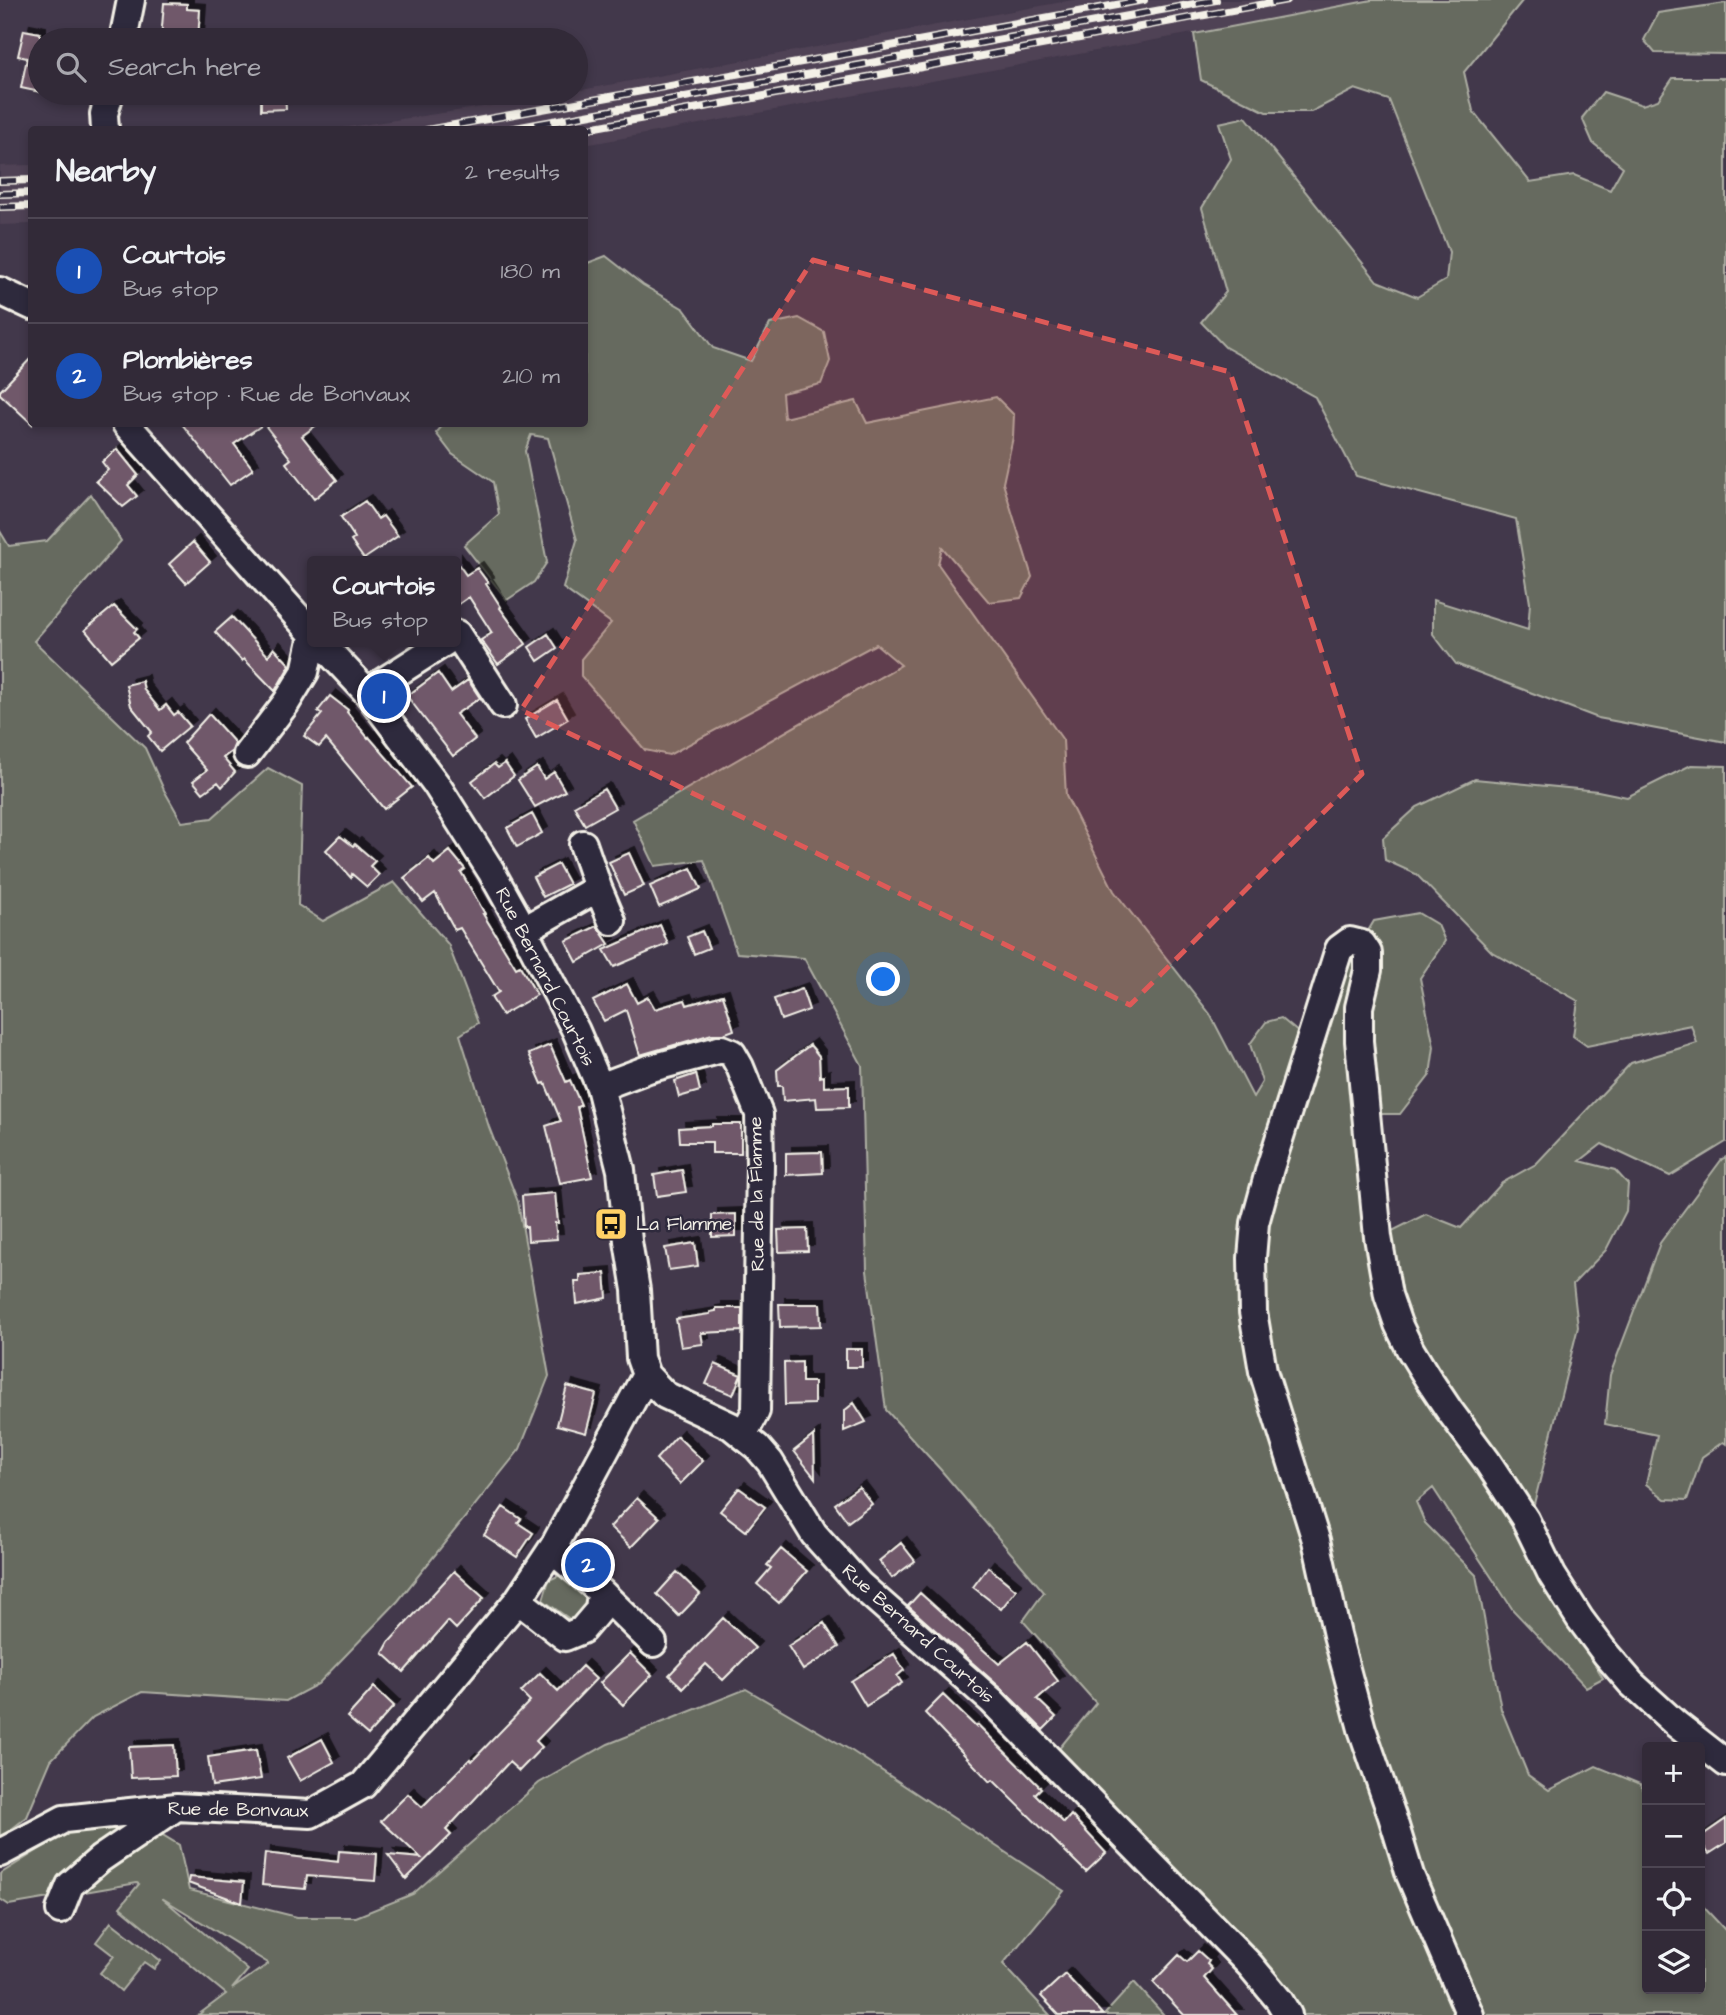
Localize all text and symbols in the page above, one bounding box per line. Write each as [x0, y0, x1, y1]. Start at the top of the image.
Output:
search box [28, 28, 588, 105]
icon: search [52, 48, 90, 86]
text: Search here [108, 49, 261, 85]
text: Nearby [56, 151, 156, 193]
text: 2 results [465, 156, 560, 188]
text: Courtois [123, 237, 226, 273]
text: 1 [78, 255, 80, 287]
text: 180 m [501, 255, 560, 287]
text: Bus stop [123, 273, 218, 305]
text: Plombières [123, 342, 253, 378]
text: 2 [72, 360, 86, 392]
text: 210 m [502, 360, 560, 392]
text: Bus stop · Rue de Bonvaux [123, 378, 410, 410]
popup [307, 556, 461, 647]
text: Courtois [333, 568, 435, 604]
text: Bus stop [333, 604, 428, 636]
pin: 1 [361, 670, 407, 722]
street label: Rue Bernard Courtois [488, 883, 602, 1071]
your location [866, 962, 900, 996]
street label: Rue de la Flamme [742, 1116, 772, 1272]
bus stop icon: La Flamme [592, 1205, 630, 1243]
place label: La Flamme [636, 1211, 732, 1238]
pin: 2 [565, 1539, 611, 1591]
street label: Rue Bernard Courtois [836, 1558, 1000, 1710]
map controls [1642, 1742, 1705, 1994]
button: + [1642, 1742, 1705, 1805]
street label: Rue de Bonvaux [168, 1795, 309, 1825]
button: − [1642, 1805, 1705, 1868]
button: locate [1642, 1868, 1705, 1931]
button: layers [1642, 1931, 1705, 1994]

